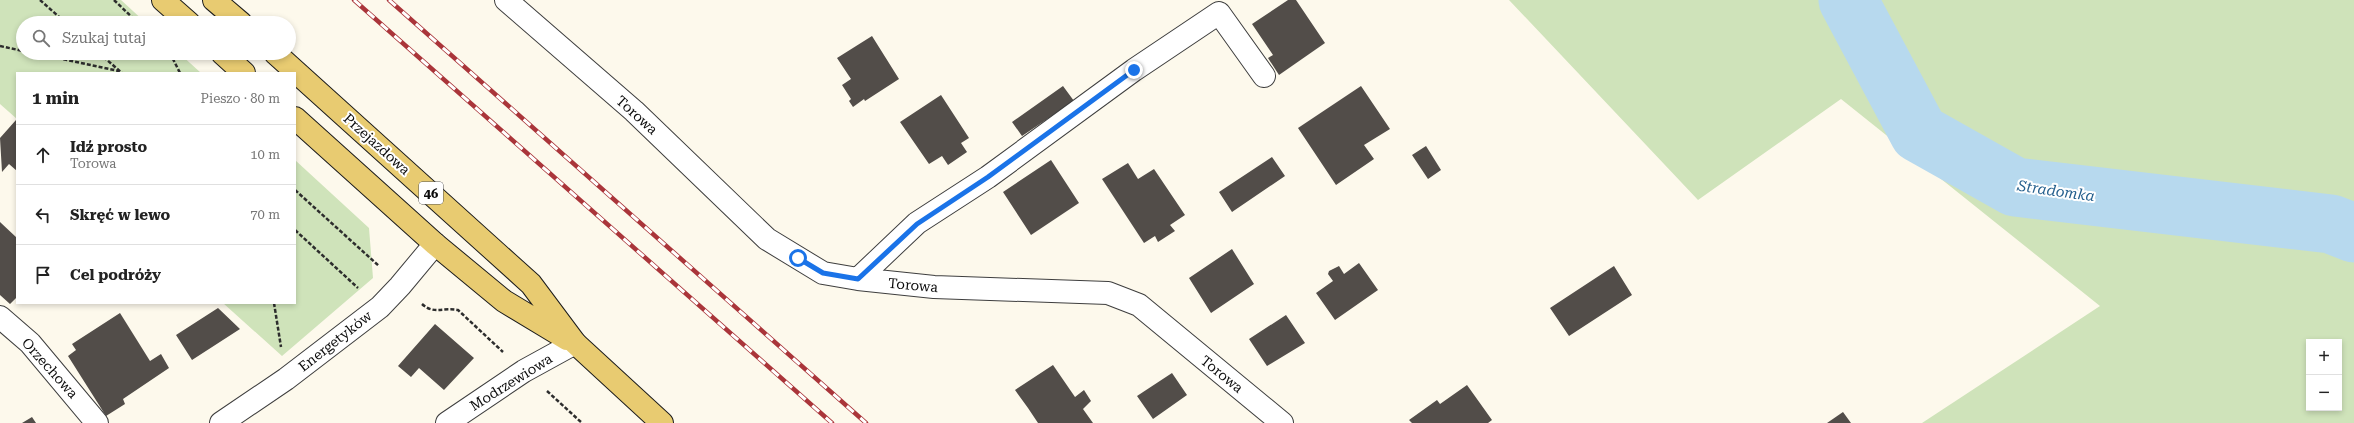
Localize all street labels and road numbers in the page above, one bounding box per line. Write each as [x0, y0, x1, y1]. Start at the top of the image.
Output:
street label: Torowa [613, 92, 661, 138]
street label: Przejazdowa [341, 110, 414, 178]
road number: 46 [419, 182, 443, 204]
street label: Torowa [887, 275, 939, 295]
street label: Energetyków [295, 307, 375, 375]
street label: Orzechowa [19, 335, 81, 402]
street label: Modrzewiowa [467, 350, 555, 414]
street label: Torowa [1198, 352, 1247, 396]

